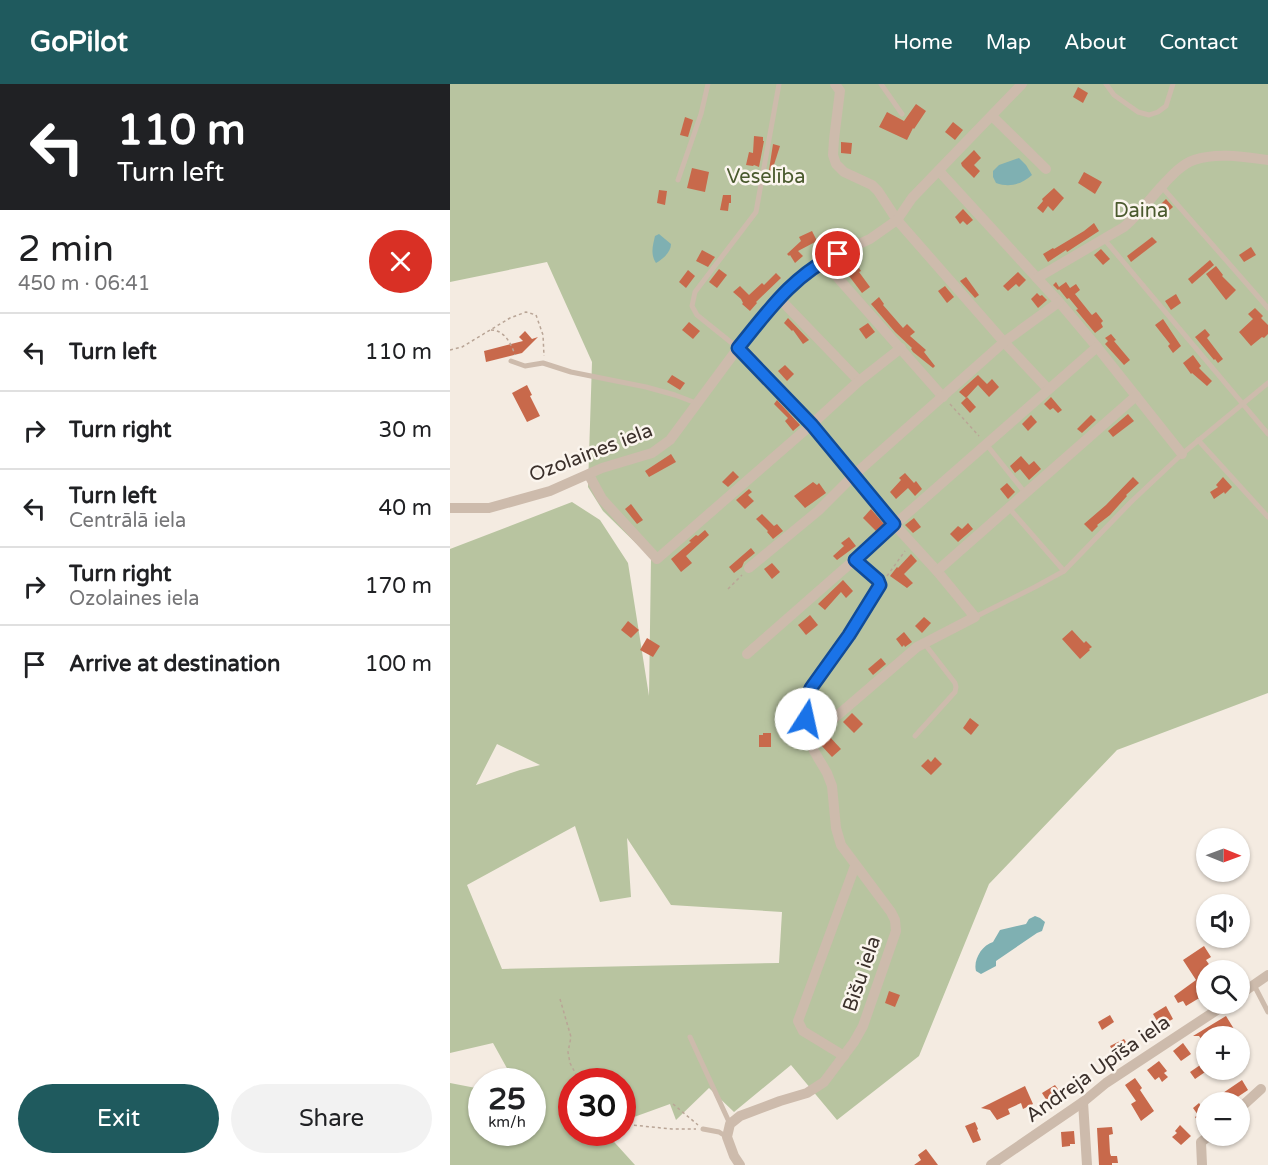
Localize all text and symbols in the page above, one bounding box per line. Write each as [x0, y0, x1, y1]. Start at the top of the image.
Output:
text: GoPilot [30, 25, 128, 59]
text: Home [893, 30, 953, 55]
text: Map [986, 30, 1031, 55]
text: About [1064, 30, 1126, 55]
text: Contact [1159, 30, 1238, 55]
text: 110 m [117, 105, 246, 156]
icon: left [18, 108, 96, 186]
text: Turn left [117, 156, 224, 189]
park label: Veselība [727, 165, 805, 189]
park label: Daina [1114, 199, 1168, 223]
text: 2 min [18, 228, 114, 271]
pin [812, 228, 863, 279]
button: close [369, 230, 432, 293]
icon: arrive [821, 237, 854, 270]
text: 450 m · 06:41 [18, 272, 150, 296]
icon: left [18, 336, 51, 369]
text: Turn left [69, 339, 157, 365]
text: 110 m [365, 339, 432, 365]
icon: right [18, 414, 51, 447]
text: Turn right [69, 417, 171, 443]
text: 30 m [378, 417, 432, 443]
street label: Ozolaines iela [526, 418, 656, 488]
text: Turn left [69, 483, 157, 509]
icon: left [18, 492, 51, 525]
text: 40 m [378, 495, 432, 521]
text: Centrālā iela [69, 509, 186, 533]
text: Turn right [69, 561, 171, 587]
icon: right [18, 570, 51, 603]
text: 170 m [365, 573, 432, 599]
text: Ozolaines iela [69, 587, 199, 611]
icon: arrive [18, 648, 51, 681]
text: Arrive at destination [69, 651, 280, 677]
text: 100 m [365, 651, 432, 677]
position arrow [774, 687, 838, 751]
north arrow [1196, 828, 1250, 882]
map controls [1196, 828, 1250, 1146]
button: sound [1196, 894, 1250, 948]
street label: Bišu iela [838, 933, 886, 1015]
button: search [1196, 960, 1250, 1014]
street label: Andreja Upīša iela [1021, 1010, 1175, 1128]
button: + [1196, 1026, 1250, 1080]
speed limit sign: 30 [558, 1068, 636, 1146]
text: 25 [488, 1081, 526, 1118]
button: Exit [18, 1084, 219, 1153]
button: Share [231, 1084, 432, 1153]
button: − [1196, 1092, 1250, 1146]
text: km/h [488, 1113, 526, 1131]

